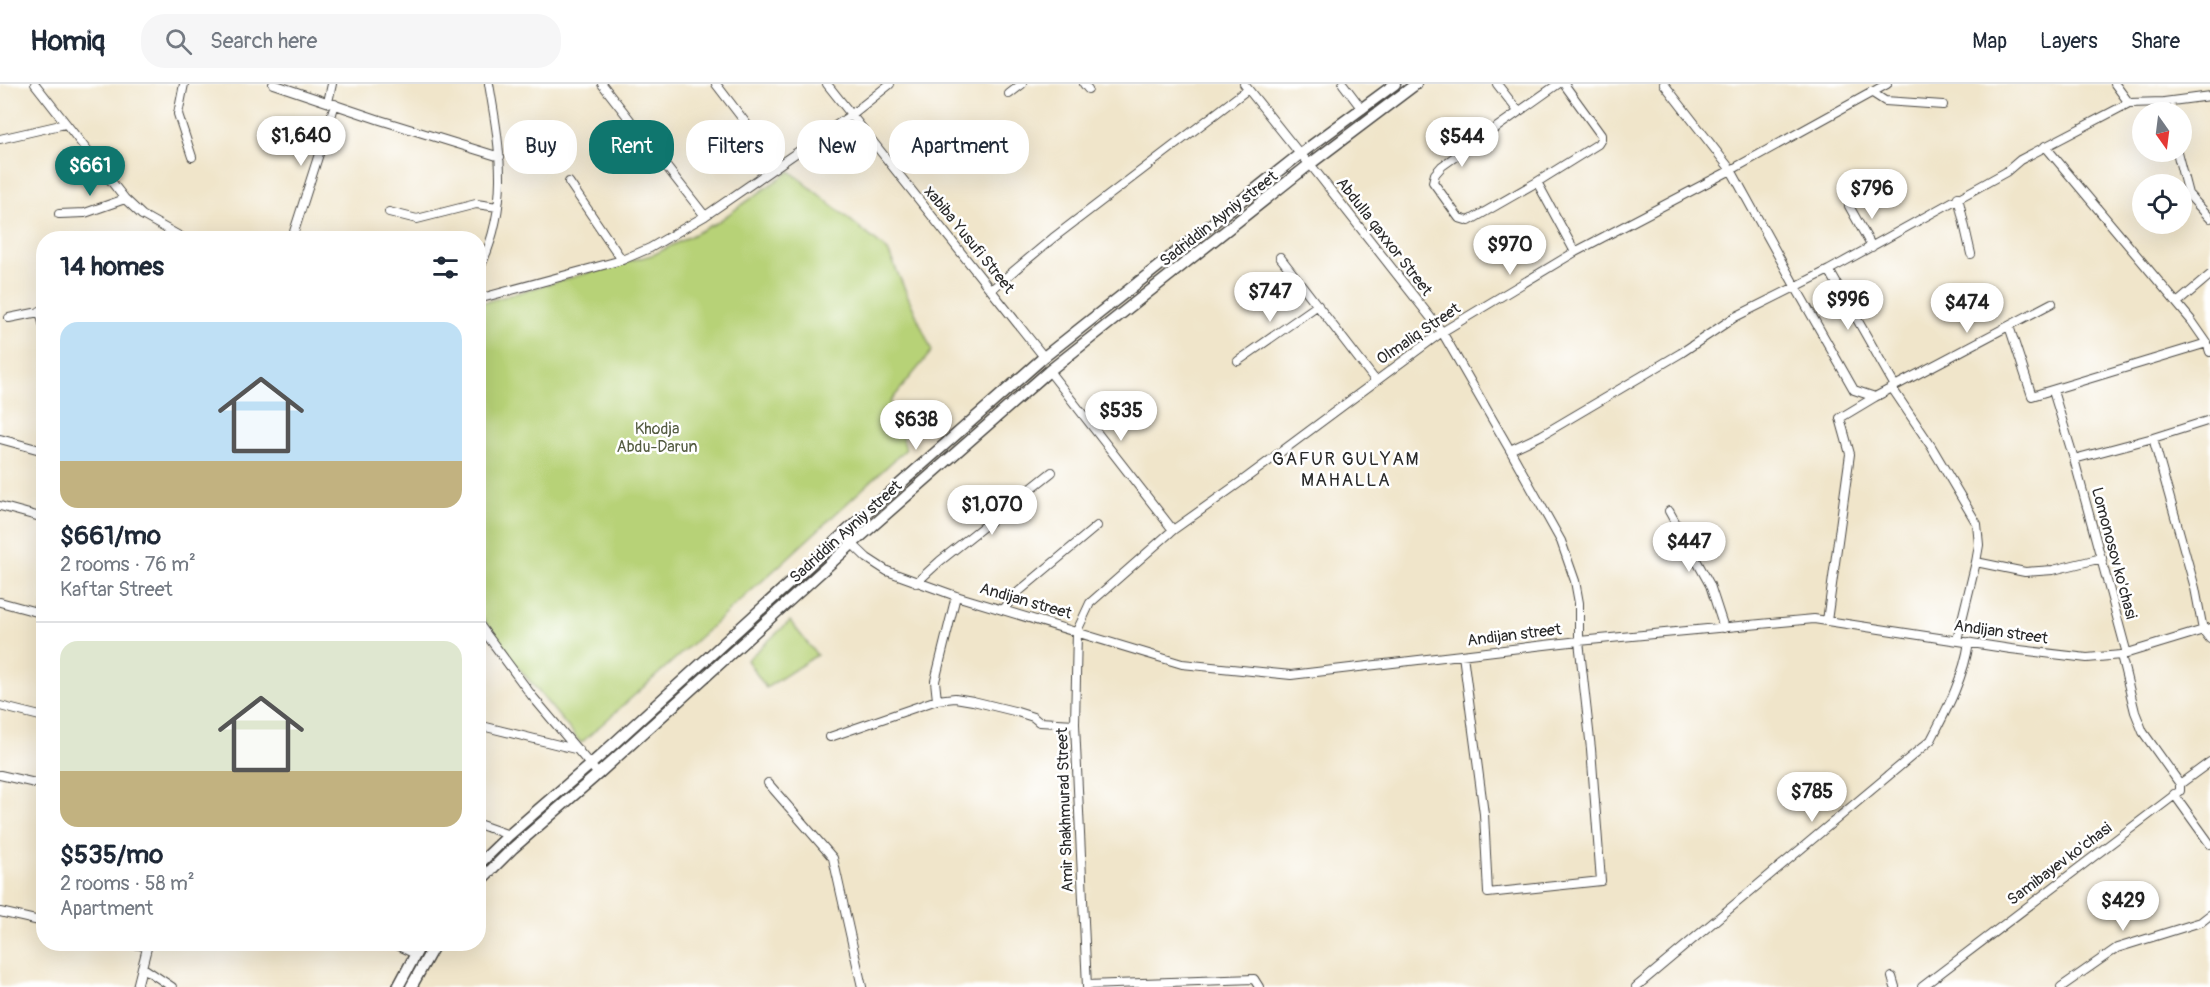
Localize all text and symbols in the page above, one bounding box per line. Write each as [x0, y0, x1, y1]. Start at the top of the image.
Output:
search box [141, 14, 561, 68]
text: Homiq [30, 24, 105, 59]
icon: search [162, 25, 195, 58]
text: Search here [210, 27, 317, 55]
text: Map [1972, 28, 2007, 55]
text: Layers [2040, 28, 2098, 55]
text: Share [2131, 28, 2180, 55]
north arrow [2132, 102, 2192, 162]
map controls [2132, 102, 2192, 234]
pin: $1,640 [252, 116, 350, 167]
pin: $544 [1426, 117, 1498, 168]
chip: Buy [504, 120, 577, 174]
chip: Rent [589, 120, 674, 174]
chip: Filters [686, 120, 785, 174]
chip: New [797, 120, 877, 174]
chip: Apartment [889, 120, 1029, 174]
text: $1,640 [271, 123, 331, 148]
text: $544 [1440, 124, 1484, 149]
pin: $661 [54, 146, 126, 197]
text: $661 [69, 153, 111, 178]
street label: Sadriddin Ayniy street [1156, 166, 1282, 271]
pin: $796 [1836, 169, 1908, 220]
street label: Abdulla qaxxor Street [1332, 173, 1437, 300]
button: locate [2132, 174, 2192, 234]
text: $796 [1850, 176, 1894, 201]
street label: xabiba Yusufi Street [920, 182, 1019, 298]
pin: $970 [1474, 225, 1546, 276]
text: $970 [1487, 232, 1533, 257]
text: 14 homes [60, 251, 164, 283]
icon: filters [429, 251, 462, 284]
pin: $747 [1234, 272, 1306, 323]
text: $747 [1248, 279, 1292, 304]
pin: $996 [1812, 280, 1884, 331]
pin: $474 [1931, 283, 2003, 334]
text: $996 [1826, 287, 1870, 312]
text: $474 [1945, 290, 1989, 315]
street label: Olmaliq Street [1373, 298, 1465, 369]
icon: home [207, 361, 315, 469]
pin: $535 [1085, 391, 1157, 442]
text: $535 [1099, 398, 1143, 423]
pin: $638 [880, 400, 952, 451]
text: $638 [894, 407, 938, 432]
park label: Khodja Abdu-Darun [616, 419, 698, 457]
district label: GAFUR GULYAM MAHALLA [1272, 448, 1420, 492]
street label: Sadriddin Ayniy street [785, 476, 906, 587]
pin: $1,070 [943, 485, 1041, 536]
street label: Lomonosov ko'chasi [2087, 485, 2141, 622]
text: $1,070 [961, 492, 1023, 517]
text: $661/mo [60, 520, 161, 552]
pin: $447 [1653, 522, 1725, 573]
text: $447 [1667, 529, 1711, 554]
text: 2 rooms · 76 m² [60, 552, 196, 577]
text: Kaftar Street [60, 577, 173, 602]
street label: Andijan street [977, 578, 1075, 624]
street label: Andijan street [1953, 615, 2050, 649]
street label: Andijan street [1466, 619, 1563, 651]
icon: home [207, 680, 315, 788]
street label: Amir Shakhmurad Street [1052, 727, 1078, 893]
pin: $785 [1776, 772, 1848, 823]
text: $785 [1791, 779, 1833, 804]
street label: Samibayev ko'chasi [2003, 818, 2116, 910]
text: $535/mo [60, 839, 163, 871]
text: 2 rooms · 58 m² [60, 871, 195, 896]
pin: $429 [2087, 881, 2159, 932]
text: $429 [2101, 888, 2145, 913]
text: Apartment [60, 896, 153, 921]

